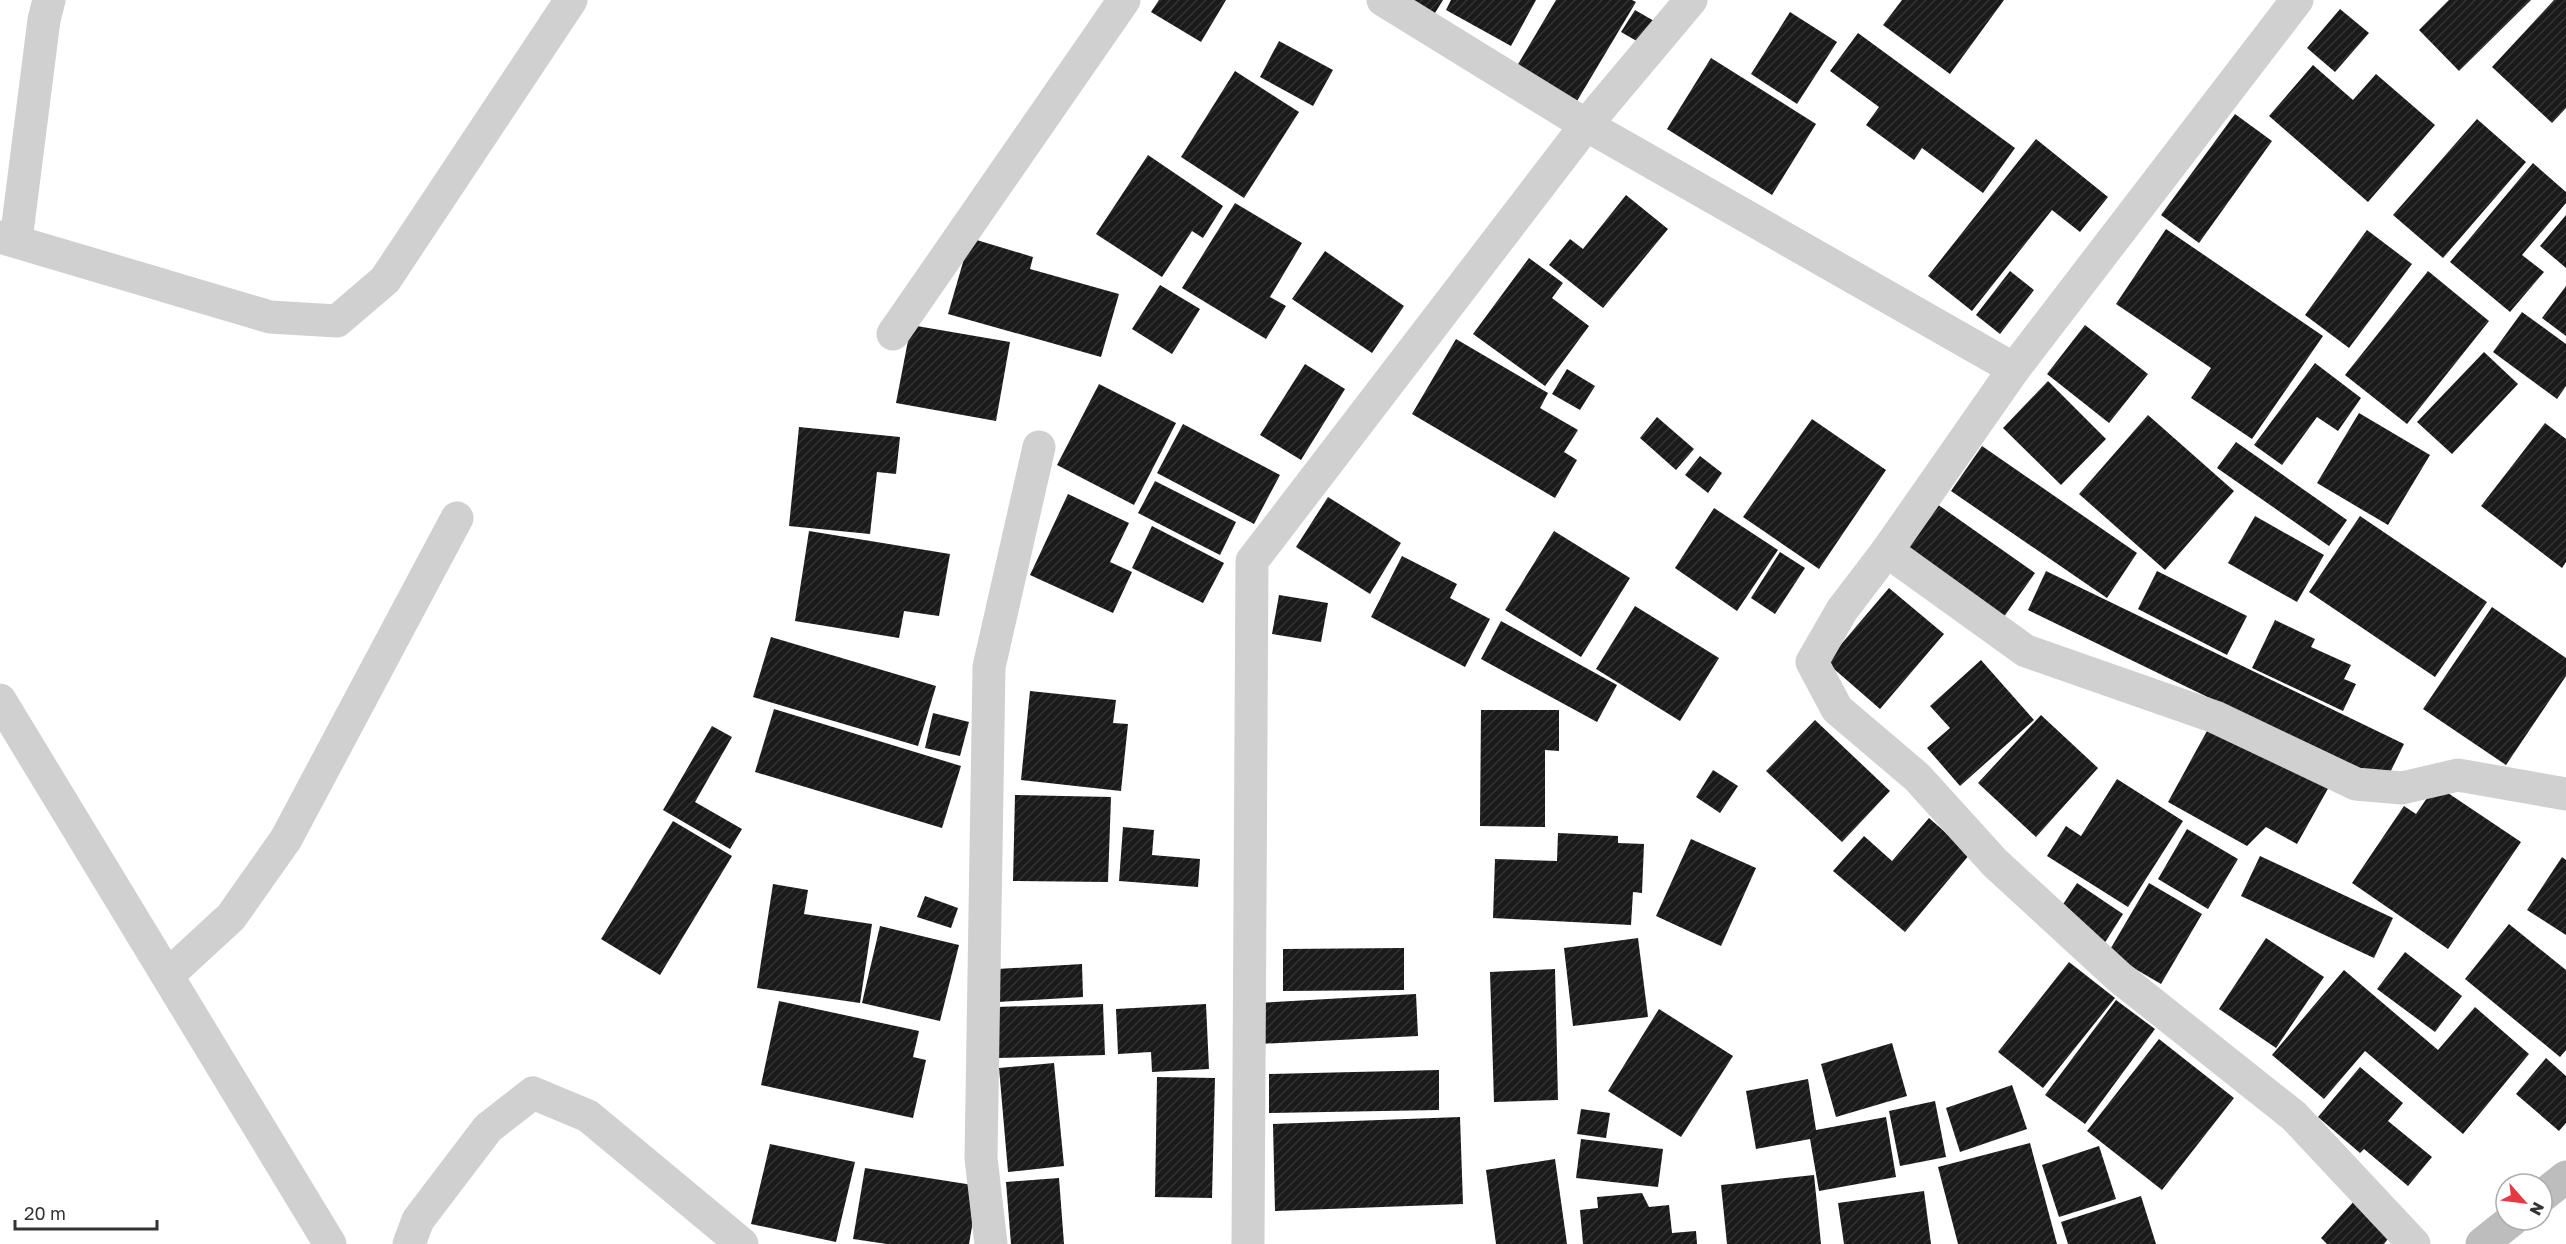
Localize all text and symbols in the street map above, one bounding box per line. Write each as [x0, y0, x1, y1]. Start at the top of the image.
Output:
north arrow [2494, 1172, 2554, 1232]
scale bar [15, 1193, 158, 1231]
text: N [2526, 1199, 2549, 1219]
text: 20 m [24, 1202, 66, 1224]

